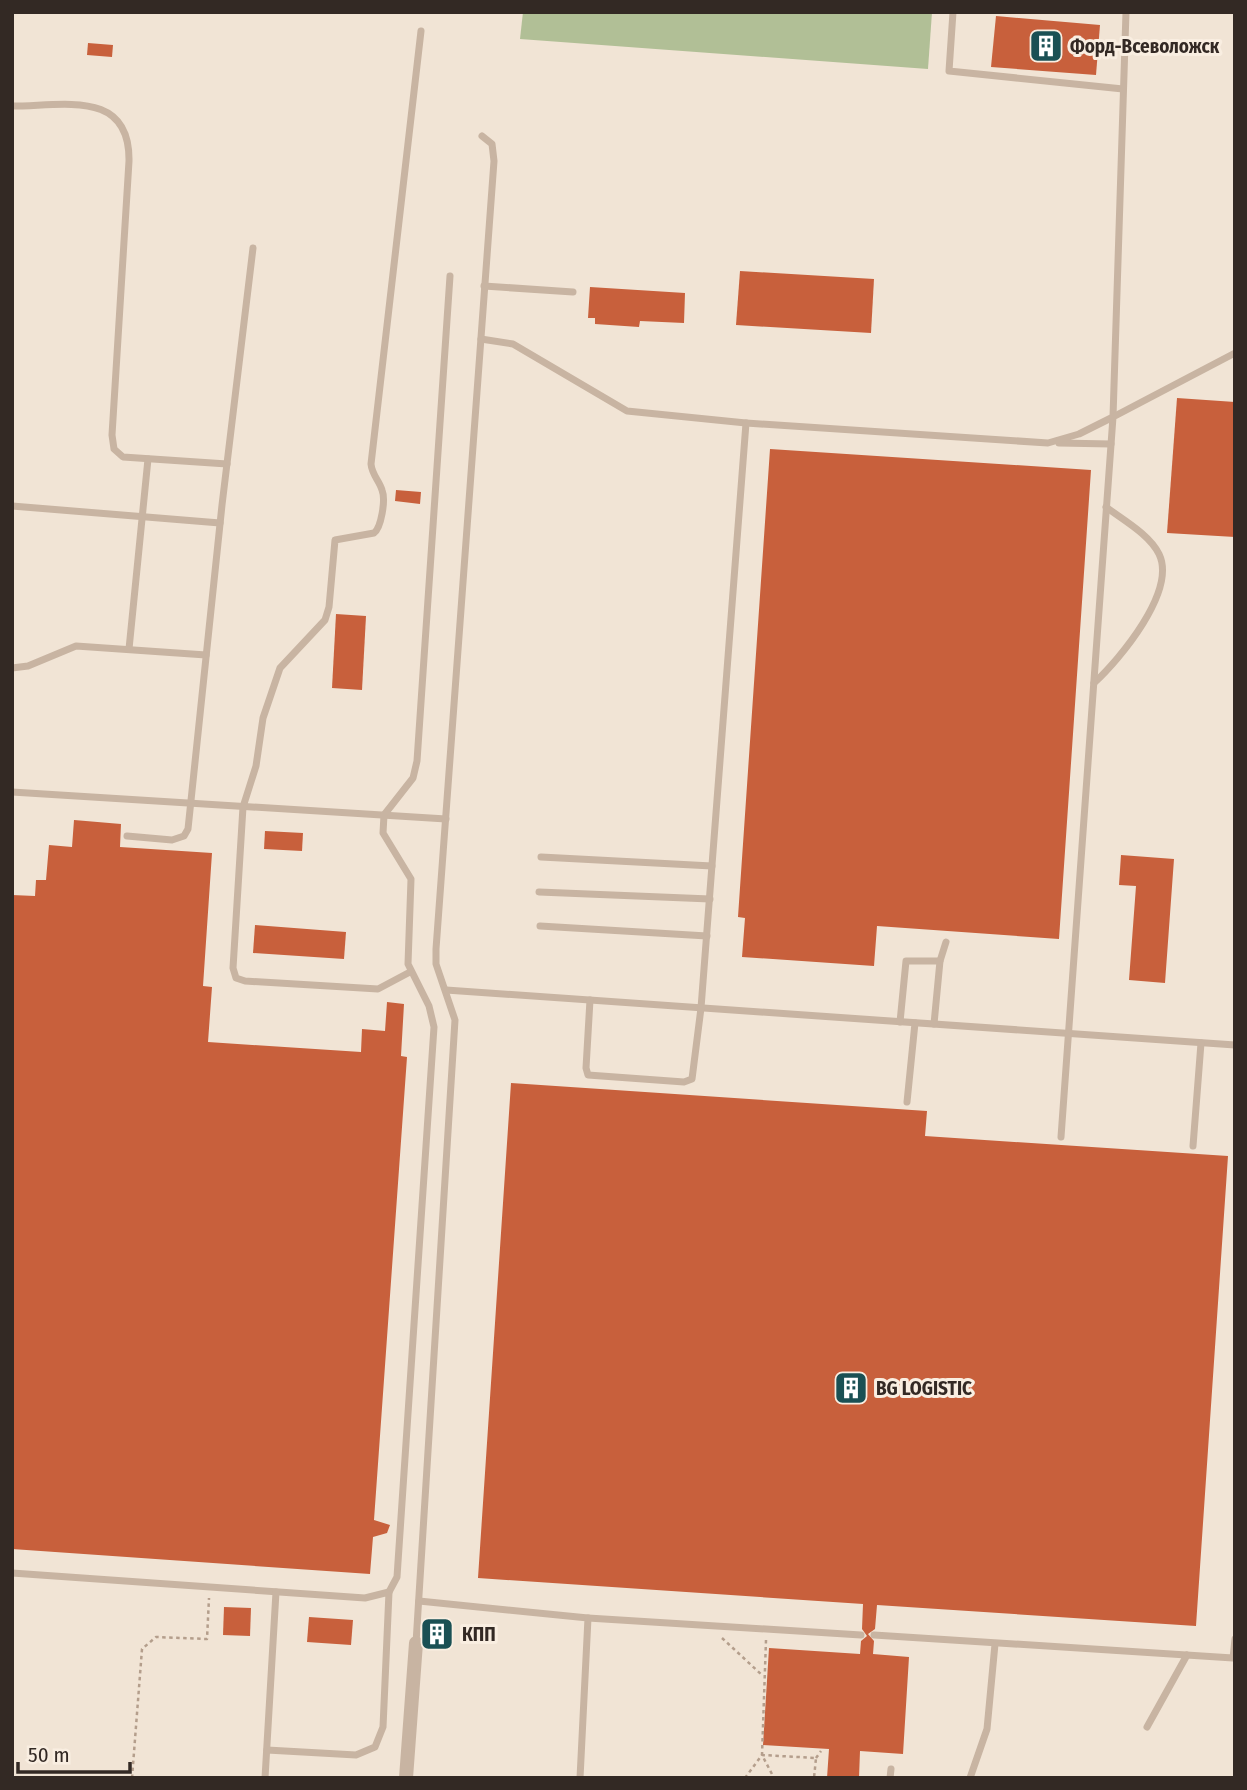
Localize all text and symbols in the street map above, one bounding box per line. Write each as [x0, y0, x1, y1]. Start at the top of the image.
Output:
building icon: Форд-Всеволожск [1027, 27, 1065, 65]
place label: Форд-Всеволожск [1070, 35, 1220, 58]
building icon: BG LOGISTIC [832, 1369, 870, 1407]
place label: BG LOGISTIC [876, 1377, 972, 1400]
building icon: КПП [418, 1615, 456, 1653]
place label: КПП [462, 1623, 496, 1646]
scale bar [18, 1730, 130, 1774]
text: 50 m [28, 1742, 70, 1768]

